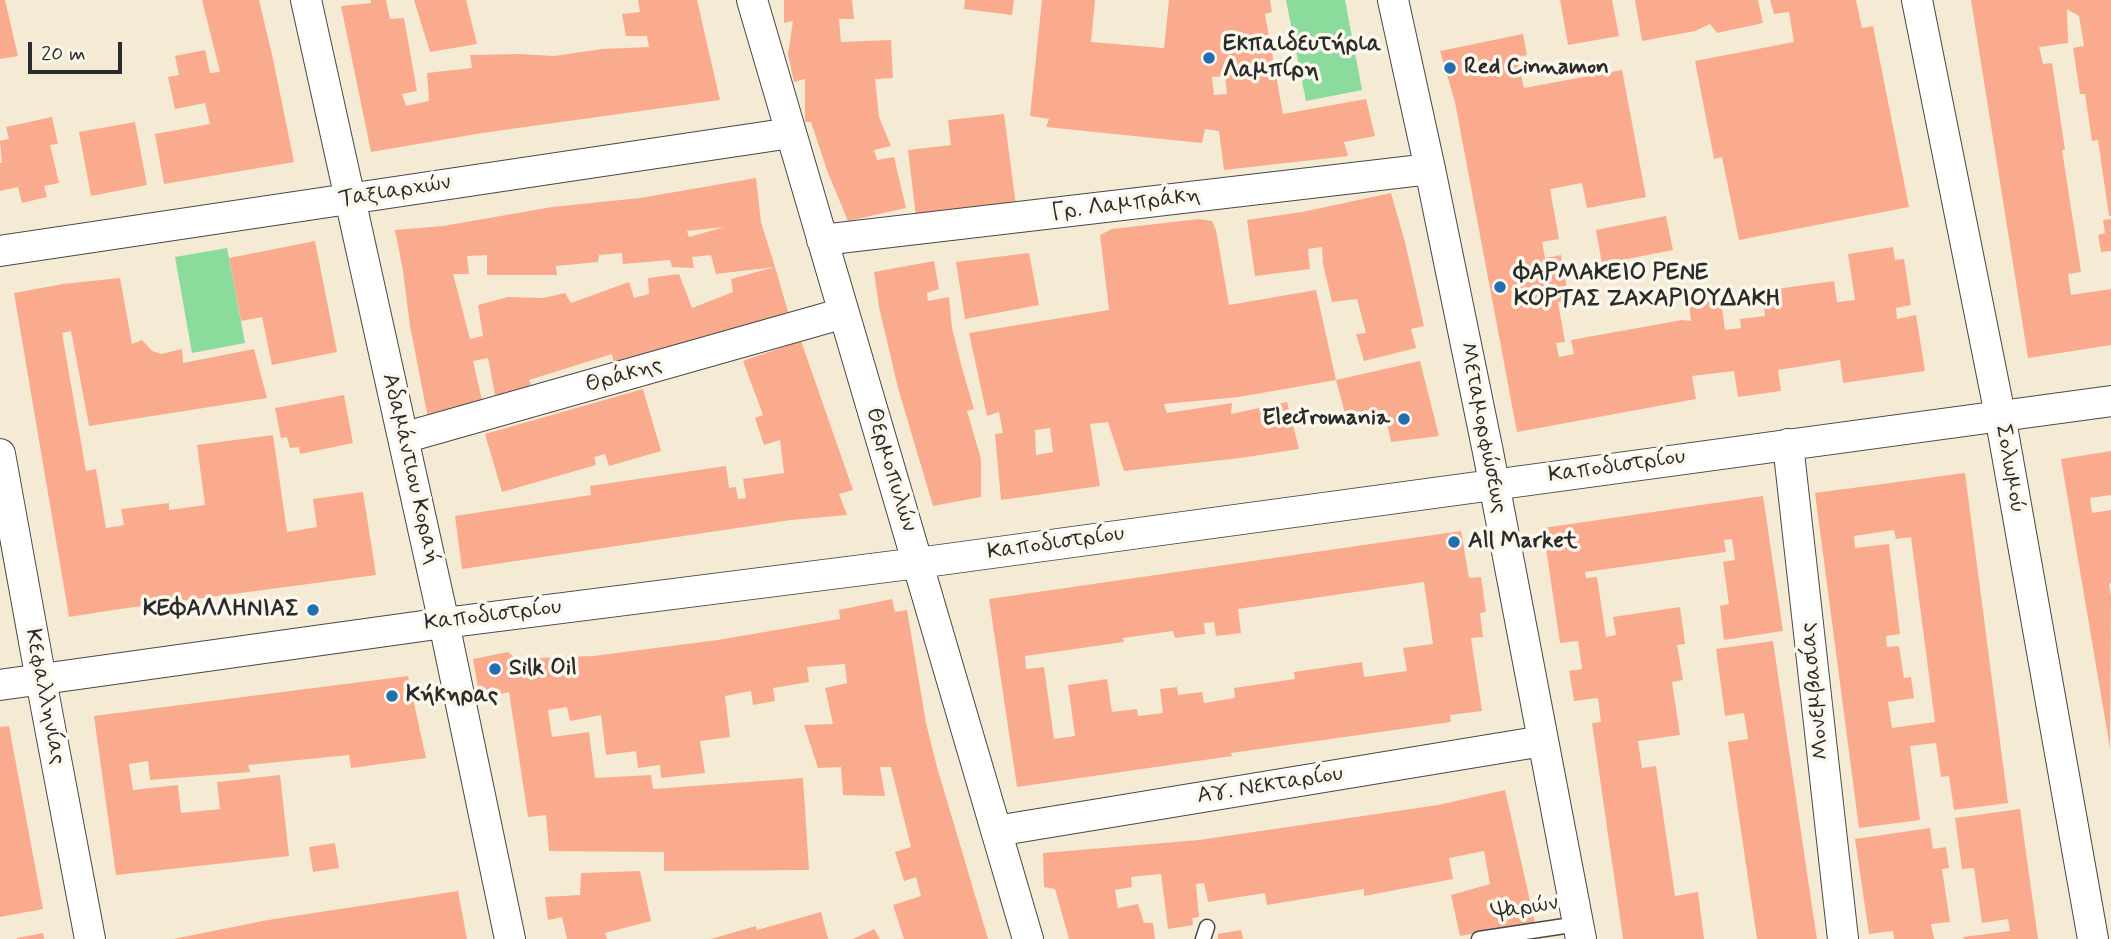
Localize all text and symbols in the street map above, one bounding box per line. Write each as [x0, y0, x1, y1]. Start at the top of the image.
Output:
scale bar [32, 28, 126, 72]
place label: Εκπαιδευτήρια Λαμπίρη [1223, 31, 1381, 85]
text: 20 m [41, 40, 86, 68]
marker: Εκπαιδευτήρια Λαμπίρη [1201, 50, 1217, 66]
place label: Red Cinnamon [1464, 54, 1609, 82]
marker: Red Cinnamon [1442, 60, 1458, 76]
street label: Ταξιαρχών [337, 170, 453, 214]
street label: Γρ. Λαμπράκη [1050, 182, 1202, 228]
place label: ΦΑΡΜΑΚΕΙΟ ΡΕΝΕ ΚΟΡΤΑΣ ΖΑΧΑΡΙΟΥΔΑΚΗ [1514, 260, 1780, 314]
marker: ΦΑΡΜΑΚΕΙΟ ΡΕΝΕ ΚΟΡΤΑΣ ΖΑΧΑΡΙΟΥΔΑΚΗ [1492, 279, 1508, 295]
street label: Μεταμορφώσεως [1452, 340, 1512, 516]
street label: Θράκης [582, 352, 666, 400]
street label: Αδαμάντιου Κοραή [375, 371, 445, 567]
street label: Θερμοπυλών [858, 405, 922, 535]
place label: Electromania [1262, 405, 1390, 433]
marker: Electromania [1396, 411, 1412, 427]
street label: Σολωμού [1988, 423, 2030, 515]
street label: Καποδιστρίου [1547, 444, 1687, 490]
street label: Καποδιστρίου [986, 521, 1126, 567]
place label: All Market [1468, 528, 1577, 556]
marker: All Market [1446, 534, 1462, 550]
street label: Καποδιστρίου [423, 594, 563, 638]
place label: ΚΕΦΑΛΛΗΝΙΑΣ [143, 596, 299, 624]
marker: ΚΕΦΑΛΛΗΝΙΑΣ [305, 602, 321, 618]
street label: Μονεμβασίας [1795, 621, 1837, 761]
street label: Κεφαλληνίας [17, 627, 71, 767]
place label: Silk Oil [509, 655, 577, 683]
marker: Silk Oil [487, 661, 503, 677]
place label: Κήκηρας [406, 682, 498, 710]
marker: Κήκηρας [384, 688, 400, 704]
street label: Αγ. Νεκταρίου [1195, 761, 1345, 811]
street label: Ψαρών [1490, 890, 1560, 928]

